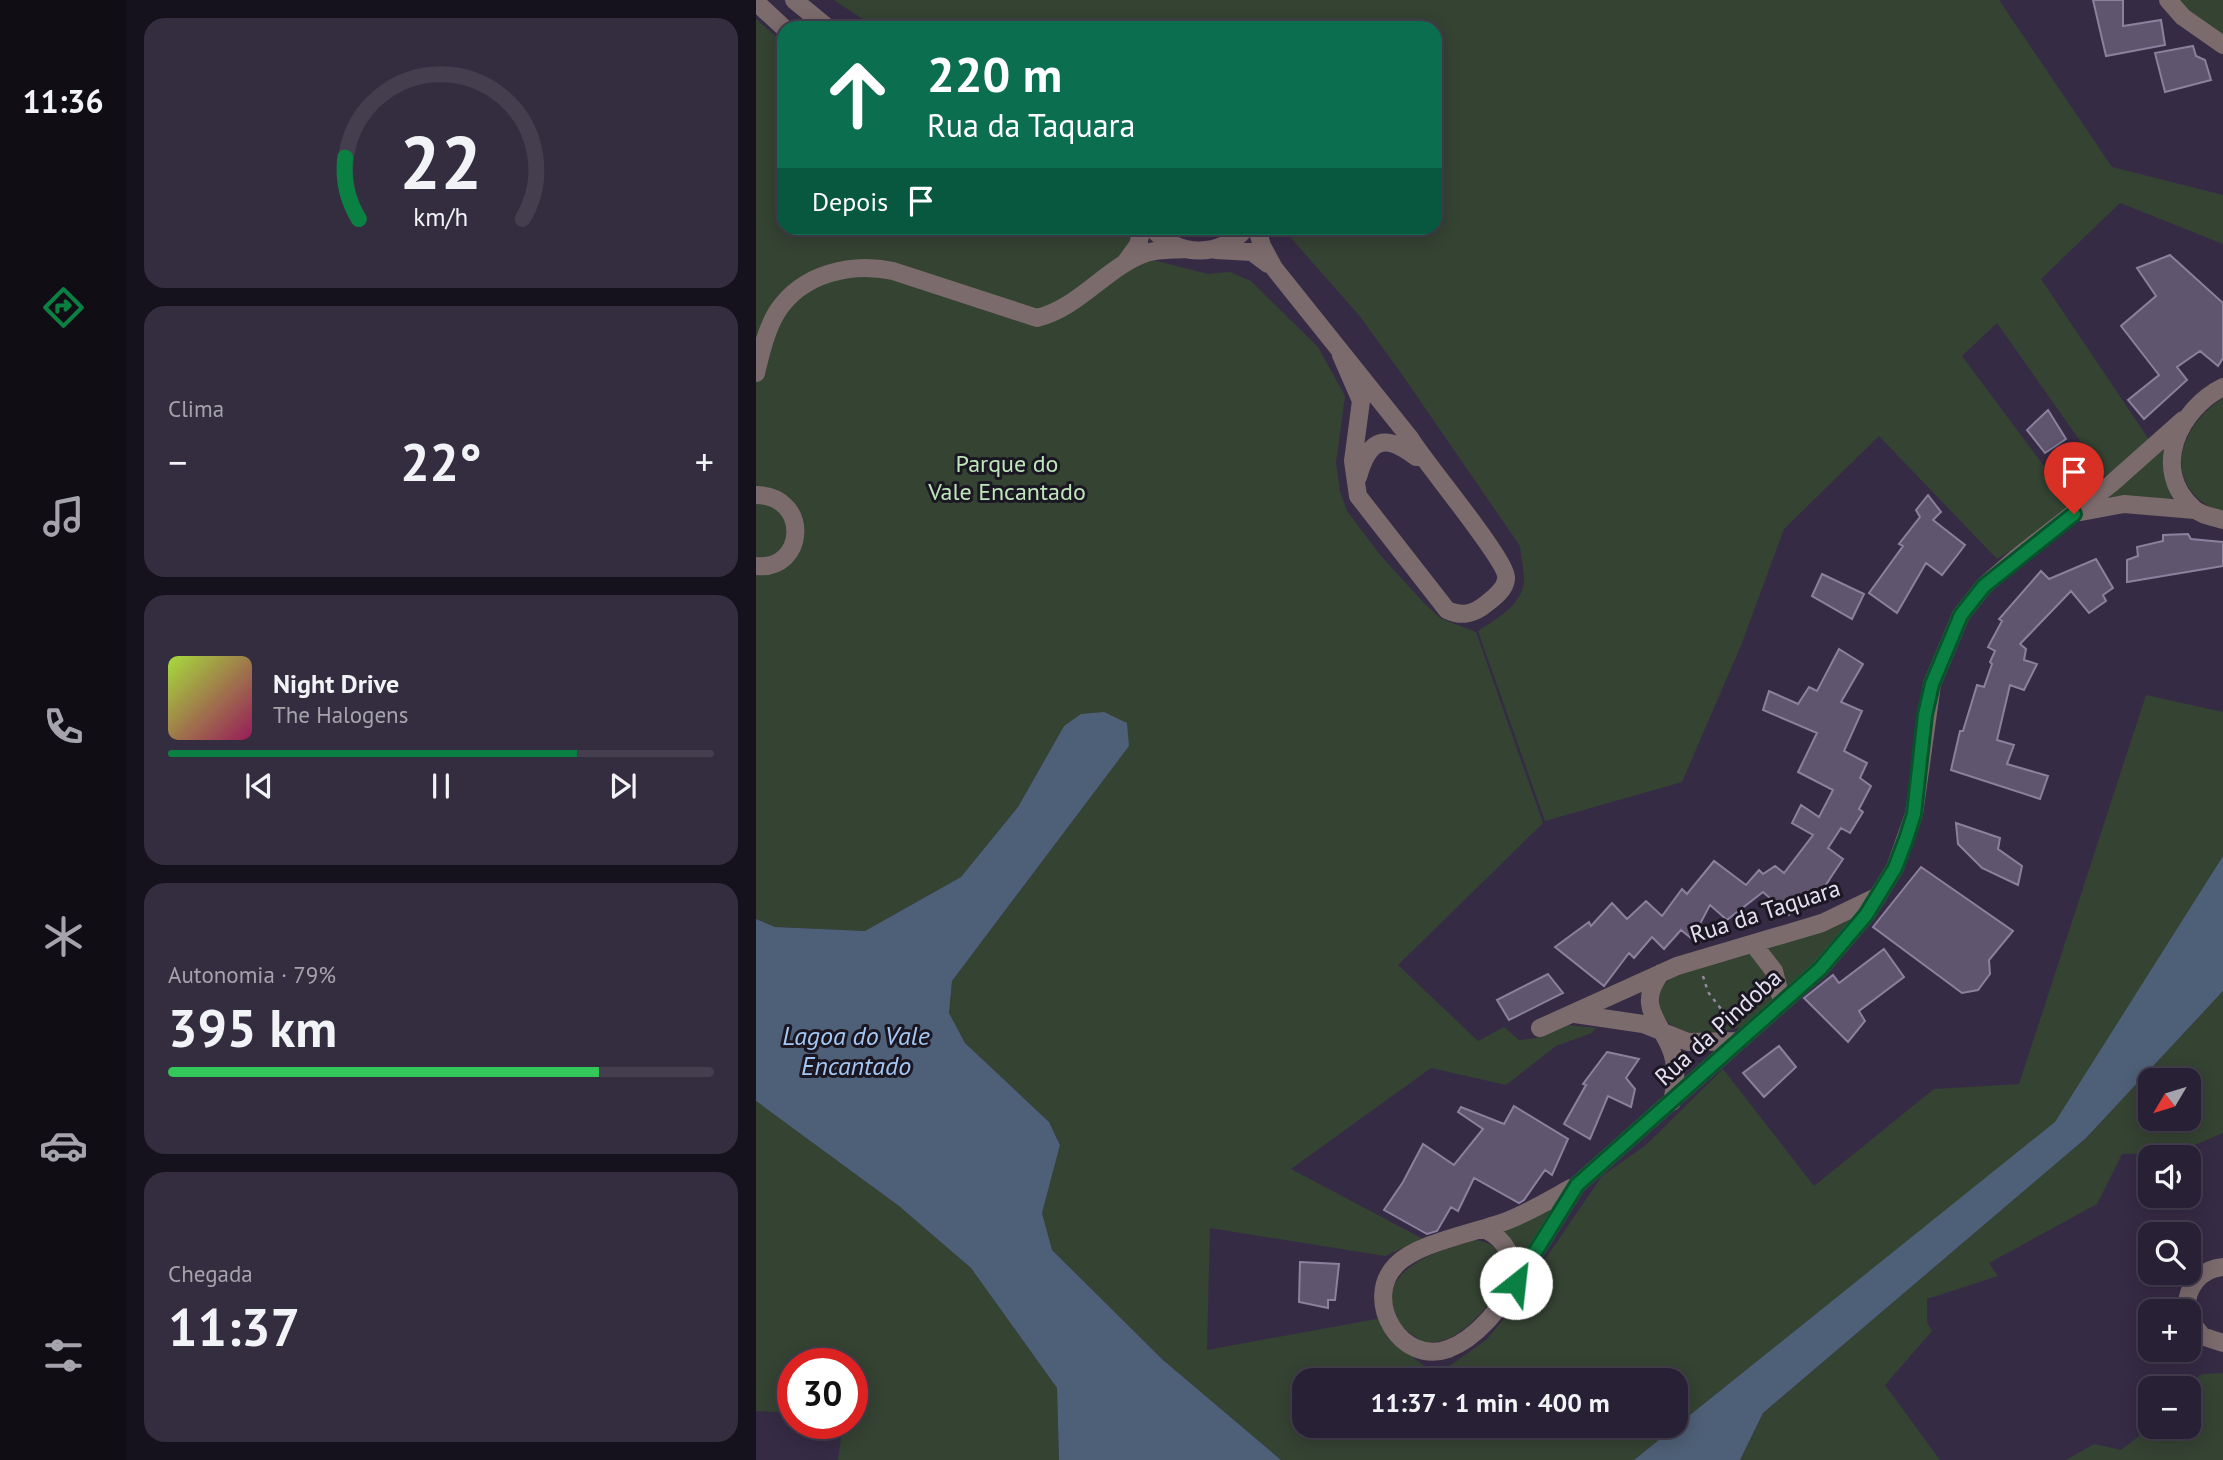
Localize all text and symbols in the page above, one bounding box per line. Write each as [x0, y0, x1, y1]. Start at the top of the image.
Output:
text: 220 m [927, 42, 1062, 106]
icon: ahead [812, 49, 903, 140]
text: 11:36 [22, 80, 104, 122]
text: Rua da Taquara [927, 104, 1135, 146]
text: 22 [400, 116, 482, 210]
icon: arrive [902, 182, 940, 220]
text: Depois [812, 185, 888, 218]
text: km/h [414, 201, 468, 233]
icon: directions [39, 283, 88, 332]
text: Clima [168, 394, 224, 423]
text: 22° [400, 428, 482, 495]
text: − [168, 437, 187, 486]
text: + [695, 437, 714, 486]
pin [2044, 442, 2104, 514]
park label: Parque do Vale Encantado [927, 448, 1086, 507]
icon: arrive [2055, 453, 2093, 491]
icon: music [39, 492, 88, 541]
text: Night Drive [273, 667, 399, 700]
text: The Halogens [273, 700, 408, 729]
icon: phone [39, 702, 88, 751]
icon: previous [240, 767, 278, 805]
icon: pause [422, 767, 460, 805]
icon: next [604, 767, 642, 805]
street label: Rua da Taquara [1686, 872, 1844, 950]
icon: climate [39, 912, 88, 961]
text: Autonomia · 79% [168, 960, 336, 989]
street label: Rua da Pindoba [1648, 962, 1788, 1092]
text: 395 km [168, 994, 337, 1061]
water label: Lagoa do Vale Encantado [782, 1019, 930, 1082]
north arrow [2138, 1068, 2202, 1130]
map controls [2138, 1068, 2201, 1439]
icon: car [39, 1121, 88, 1170]
button: sound [2138, 1145, 2201, 1208]
button: search [2138, 1222, 2201, 1285]
position arrow [1479, 1246, 1553, 1320]
text: Chegada [168, 1259, 253, 1288]
text: 11:37 [168, 1293, 300, 1360]
button: + [2138, 1299, 2201, 1362]
icon: filters [39, 1331, 88, 1380]
speed limit sign: 30 [777, 1348, 868, 1439]
button: − [2138, 1376, 2201, 1439]
text: 11:37 · 1 min · 400 m [1370, 1386, 1610, 1419]

